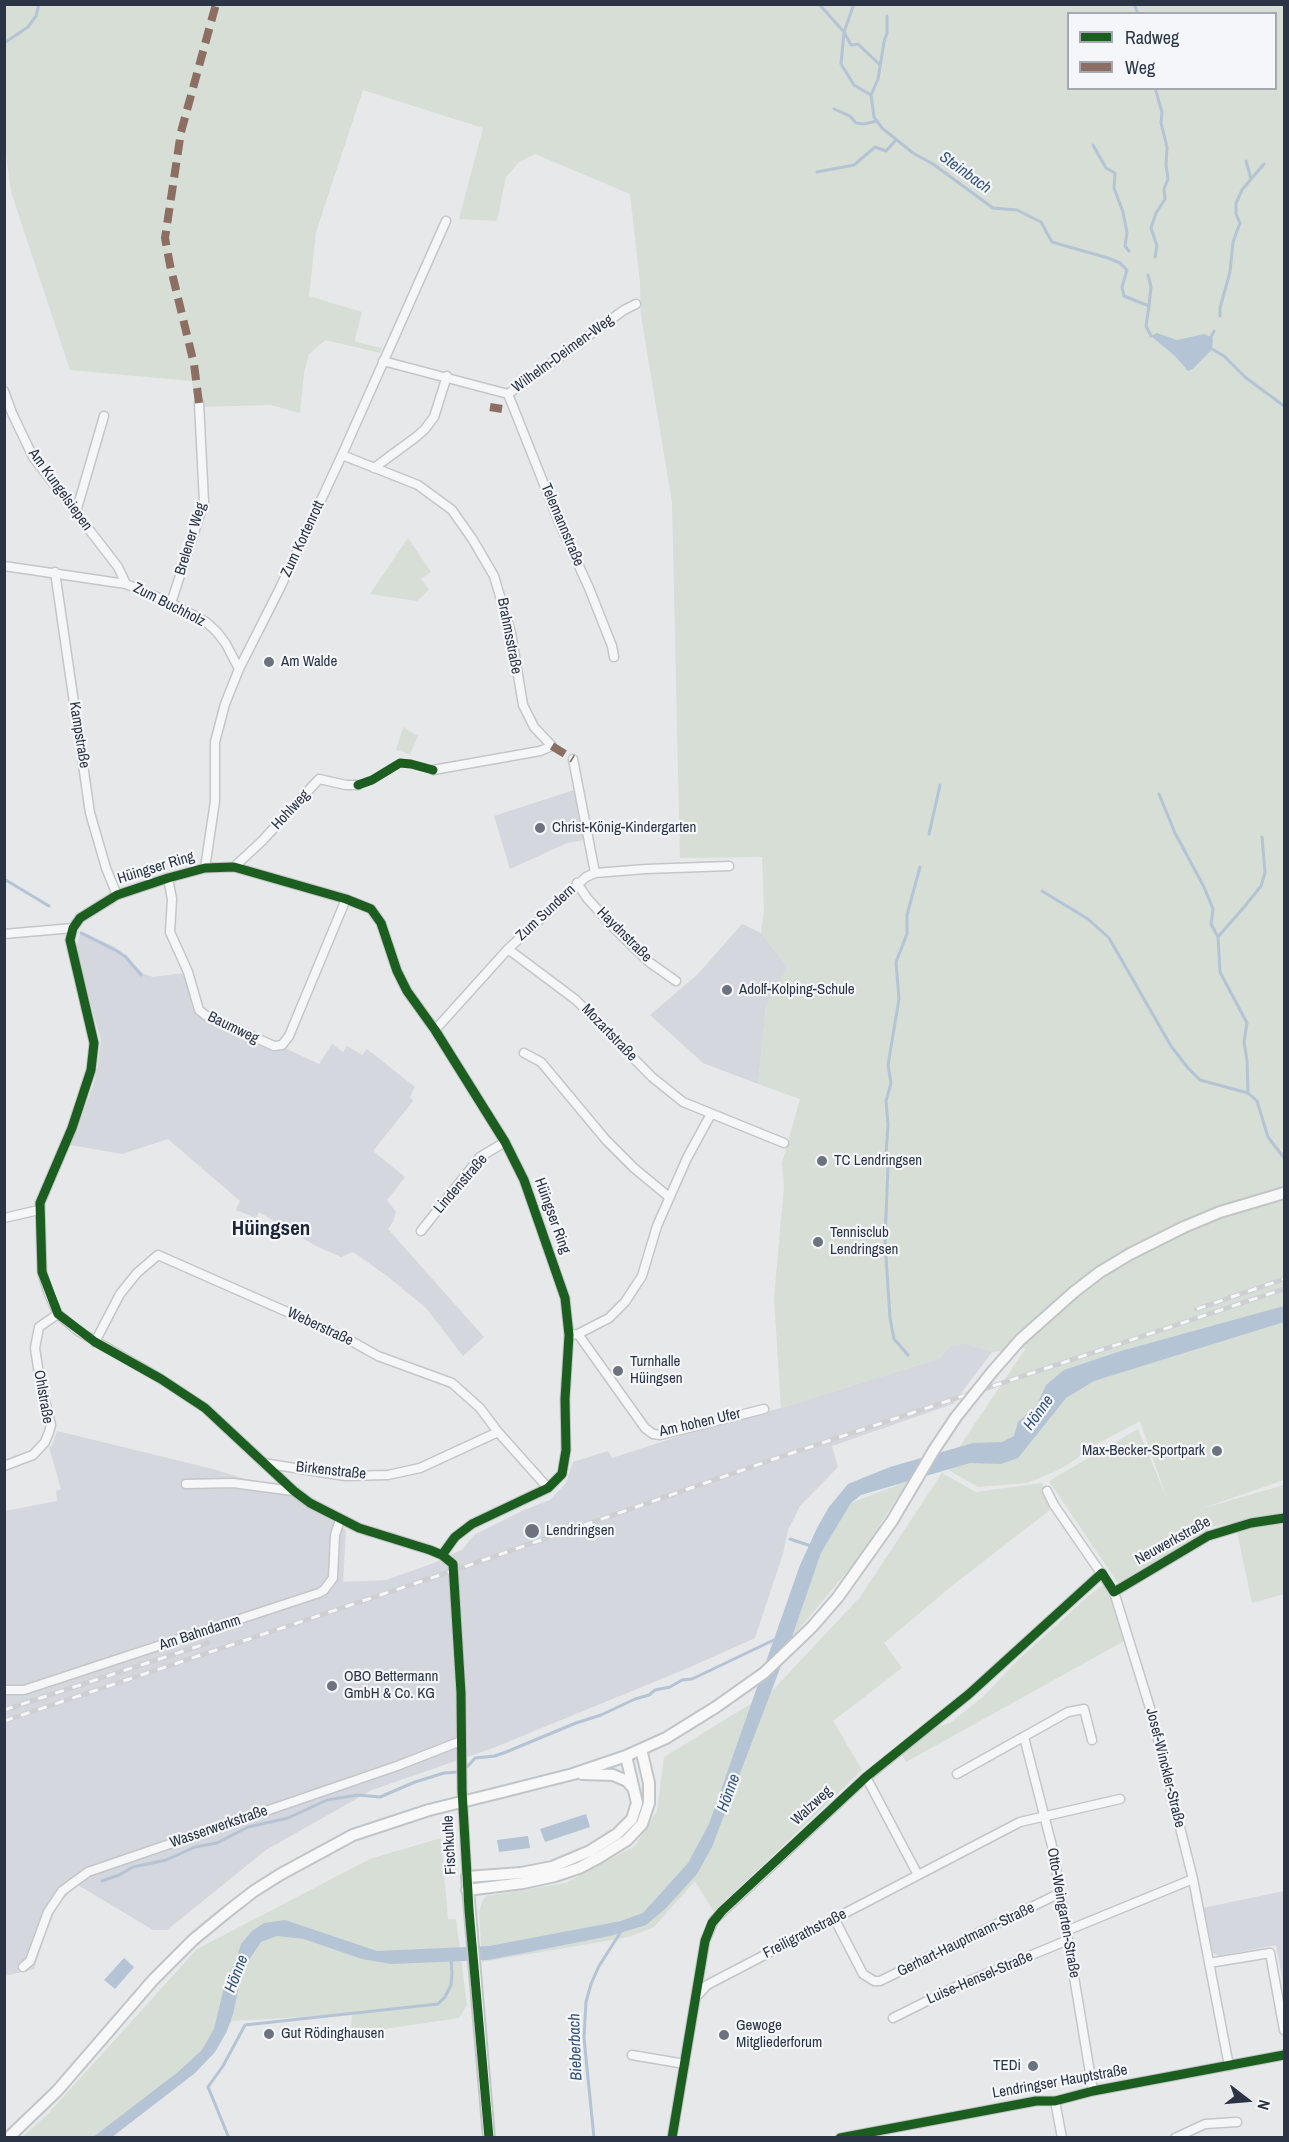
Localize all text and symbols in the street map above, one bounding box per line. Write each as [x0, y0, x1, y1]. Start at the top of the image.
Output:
legend [1067, 12, 1277, 90]
text: Radweg [1125, 25, 1179, 50]
text: Weg [1125, 55, 1155, 80]
water label: Steinbach [935, 148, 995, 198]
street label: Wilhelm-Deimen-Weg [509, 311, 617, 397]
street label: Am Kungelsiepen [24, 445, 96, 535]
street label: Telemannstraße [536, 481, 588, 569]
street label: Zum Kortenrott [278, 498, 328, 580]
street label: Brelener Weg [171, 501, 211, 577]
street label: Zum Buchholz [130, 579, 208, 631]
street label: Brahmsstraße [493, 596, 525, 676]
place label: Am Walde [281, 653, 337, 671]
marker: Am Walde [262, 655, 276, 669]
street label: Kampstraße [65, 701, 93, 769]
street label: Hohlweg [268, 786, 314, 834]
place label: Christ-König-Kindergarten [552, 819, 696, 837]
marker: Christ-König-Kindergarten [533, 821, 547, 835]
street label: Hüingser Ring [115, 848, 197, 888]
street label: Zum Sundern [513, 881, 579, 945]
street label: Haydnstraße [593, 904, 655, 966]
place label: Adolf-Kolping-Schule [739, 981, 855, 999]
marker: Adolf-Kolping-Schule [720, 983, 734, 997]
street label: Mozartstraße [577, 1001, 641, 1065]
street label: Baumweg [204, 1008, 262, 1048]
street label: Lindenstraße [430, 1151, 492, 1217]
place label: TC Lendringsen [834, 1152, 922, 1170]
marker: TC Lendringsen [815, 1154, 829, 1168]
street label: Hüingser Ring [530, 1176, 574, 1256]
district label: Hüingsen [232, 1216, 310, 1242]
place label: Tennisclub Lendringsen [830, 1224, 898, 1259]
marker: Tennisclub Lendringsen [811, 1235, 825, 1249]
street label: Weberstraße [284, 1304, 356, 1350]
place label: Turnhalle Hüingsen [630, 1353, 683, 1388]
marker: Turnhalle Hüingsen [611, 1364, 625, 1378]
street label: Ohlstraße [29, 1369, 57, 1425]
water label: Hönne [1020, 1392, 1058, 1434]
street label: Am hohen Ufer [658, 1405, 742, 1441]
place label: Max-Becker-Sportpark [1082, 1442, 1205, 1460]
marker: Max-Becker-Sportpark [1210, 1444, 1224, 1458]
street label: Birkenstraße [295, 1458, 367, 1484]
street label: Neuwerkstraße [1132, 1513, 1214, 1569]
marker: Lendringsen [523, 1522, 541, 1540]
place label: Lendringsen [546, 1522, 614, 1540]
street label: Am Bahndamm [157, 1611, 243, 1655]
place label: OBO Bettermann GmbH & Co. KG [344, 1668, 438, 1703]
marker: OBO Bettermann GmbH & Co. KG [325, 1679, 339, 1693]
street label: Josef-Winckler-Straße [1141, 1706, 1189, 1830]
water label: Hönne [713, 1772, 745, 1814]
street label: Walzweg [788, 1783, 836, 1829]
street label: Wasserwerkstraße [168, 1802, 270, 1852]
street label: Fischkuhle [439, 1815, 461, 1875]
street label: Otto-Weingarten-Straße [1043, 1847, 1083, 1979]
street label: Gerhart-Hauptmann-Straße [894, 1899, 1038, 1981]
street label: Freiligrathstraße [760, 1905, 850, 1963]
street label: Luise-Hensel-Straße [924, 1948, 1036, 2008]
water label: Hönne [221, 1953, 253, 1995]
water label: Bieberbach [565, 2013, 587, 2081]
place label: Gewoge Mitgliederforum [736, 2017, 822, 2052]
place label: Gut Rödinghausen [281, 2025, 384, 2043]
marker: Gut Rödinghausen [262, 2027, 276, 2041]
marker: Gewoge Mitgliederforum [717, 2028, 731, 2042]
place label: TEDi [993, 2057, 1021, 2075]
marker: TEDi [1026, 2059, 1040, 2073]
street label: Lendringser Hauptstraße [991, 2061, 1129, 2103]
north arrow [1217, 2070, 1277, 2130]
text: N [1252, 2097, 1276, 2113]

